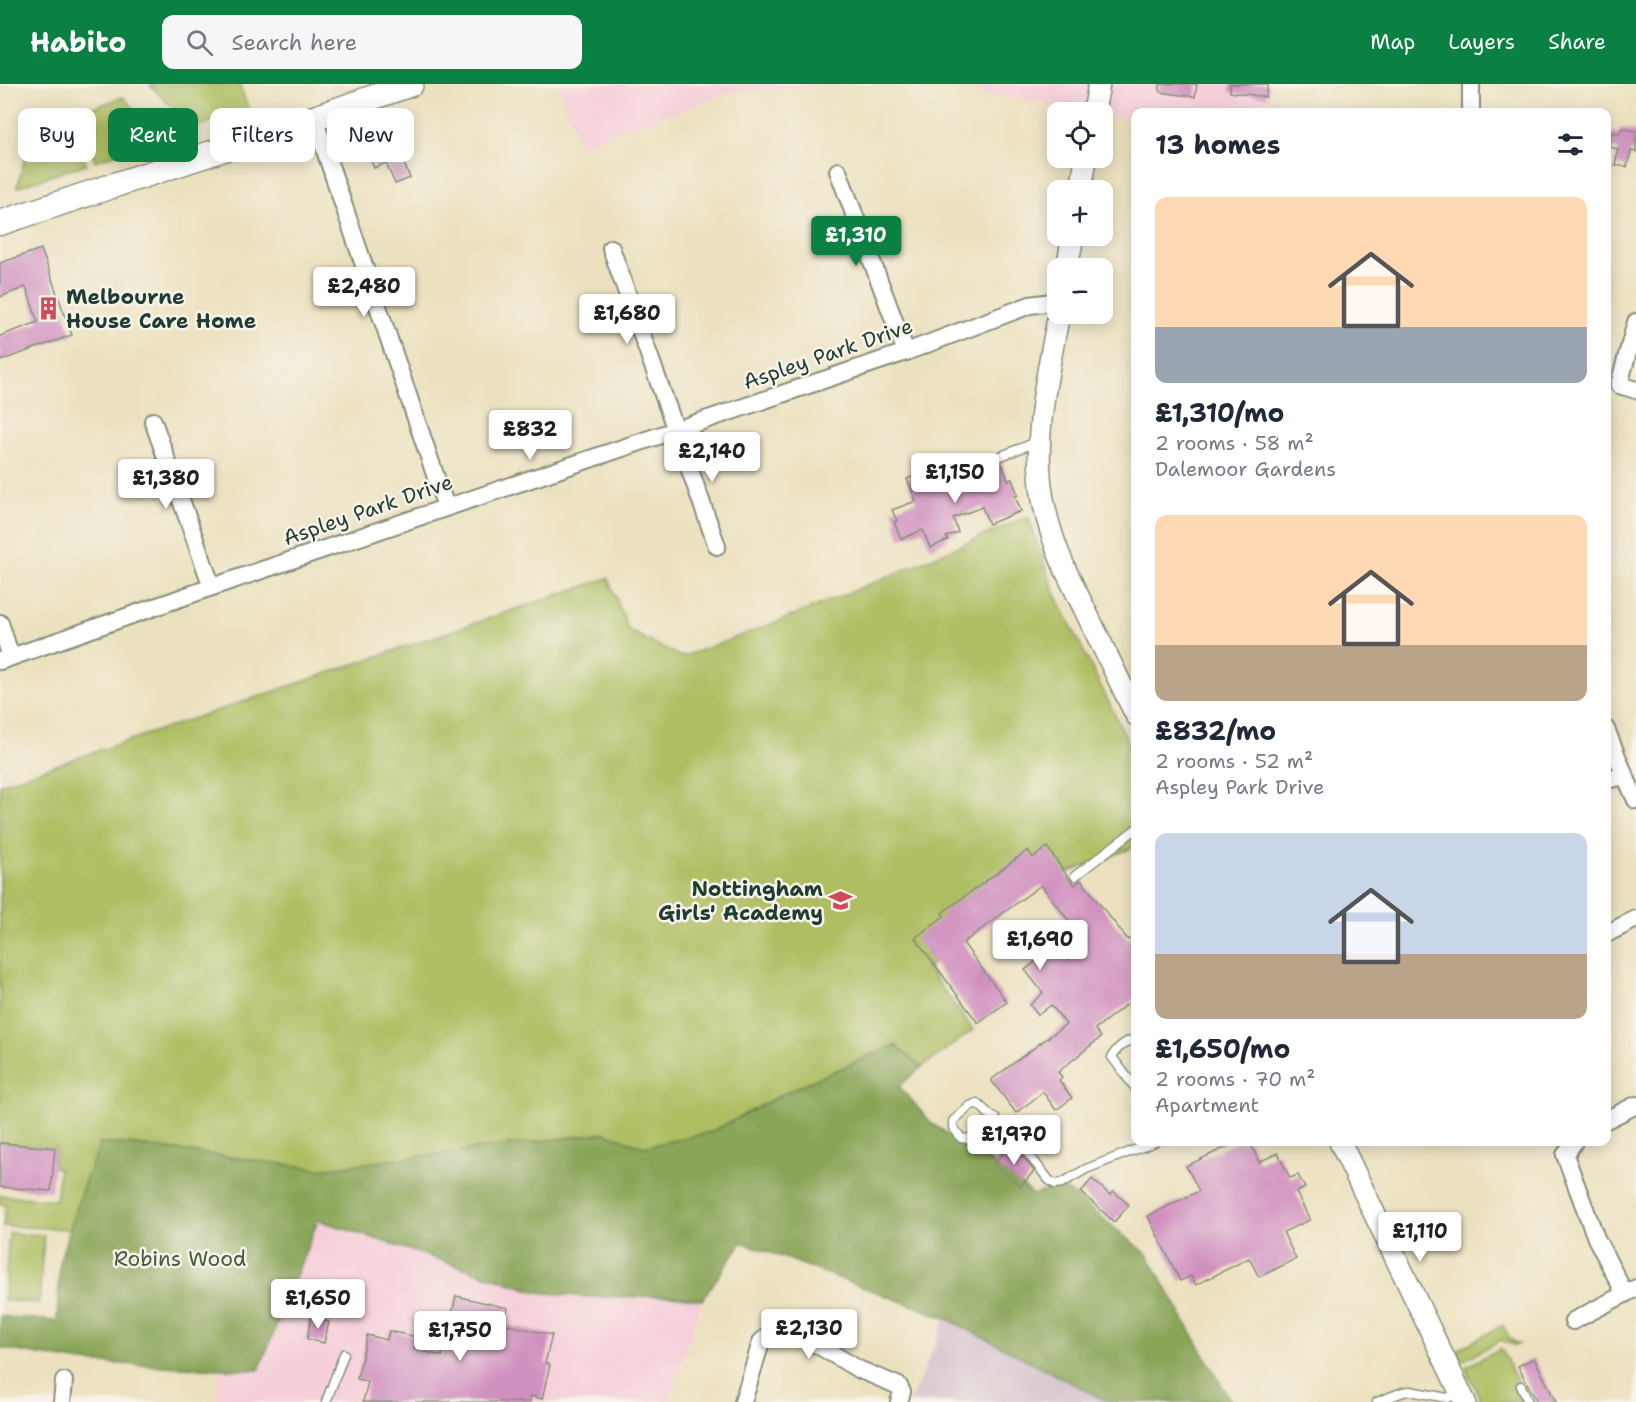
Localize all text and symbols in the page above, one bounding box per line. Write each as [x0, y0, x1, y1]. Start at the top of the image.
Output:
search box [162, 15, 582, 69]
text: Habito [30, 23, 126, 61]
icon: search [183, 26, 216, 59]
text: Search here [231, 28, 357, 57]
text: Map [1370, 28, 1415, 56]
text: Layers [1448, 28, 1515, 56]
text: Share [1548, 28, 1606, 56]
map controls [1047, 102, 1113, 324]
button: locate [1047, 102, 1113, 168]
chip: Buy [18, 108, 96, 162]
chip: Rent [108, 108, 198, 162]
chip: Filters [210, 108, 315, 162]
chip: New [327, 108, 414, 162]
text: 13 homes [1155, 127, 1281, 162]
icon: filters [1554, 128, 1587, 161]
button: + [1047, 180, 1113, 246]
pin: £1,310 [807, 216, 905, 267]
text: £1,310 [825, 222, 887, 248]
icon: home [1317, 236, 1425, 344]
button: − [1047, 258, 1113, 324]
pin: £2,480 [315, 267, 413, 318]
text: £2,480 [327, 273, 401, 299]
place label: Melbourne House Care Home [66, 283, 256, 335]
pin: £1,680 [578, 294, 676, 345]
building icon: Melbourne House Care Home [35, 296, 61, 322]
text: £1,680 [593, 300, 661, 326]
street label: Aspley Park Drive [739, 312, 917, 396]
text: £1,310/mo [1155, 395, 1284, 430]
pin: £832 [494, 410, 566, 461]
text: £832 [503, 416, 557, 442]
text: 2 rooms · 58 m² [1155, 430, 1314, 456]
pin: £2,140 [663, 432, 761, 483]
text: £2,140 [678, 438, 746, 464]
pin: £1,150 [906, 453, 1004, 504]
text: Dalemoor Gardens [1155, 456, 1336, 482]
pin: £1,380 [117, 459, 215, 510]
text: £1,150 [925, 459, 985, 485]
text: £1,380 [132, 465, 200, 491]
street label: Aspley Park Drive [279, 468, 457, 552]
icon: home [1317, 554, 1425, 662]
text: £832/mo [1155, 713, 1276, 748]
text: 2 rooms · 52 m² [1155, 748, 1313, 774]
text: Aspley Park Drive [1155, 774, 1324, 800]
icon: home [1317, 872, 1425, 980]
place label: Nottingham Girls' Academy [658, 875, 823, 927]
school or university icon: Nottingham Girls' Academy [828, 888, 854, 914]
pin: £1,690 [991, 920, 1089, 971]
text: £1,690 [1007, 926, 1073, 952]
text: £1,650/mo [1155, 1031, 1290, 1066]
text: 2 rooms · 70 m² [1155, 1066, 1316, 1092]
text: Apartment [1155, 1092, 1259, 1118]
pin: £1,970 [965, 1115, 1063, 1166]
text: £1,970 [981, 1121, 1047, 1147]
pin: £1,110 [1371, 1212, 1469, 1263]
text: £1,110 [1392, 1218, 1448, 1244]
park label: Robins Wood [114, 1245, 246, 1273]
pin: £1,650 [269, 1279, 367, 1330]
text: £1,650 [285, 1285, 351, 1311]
pin: £2,130 [760, 1309, 858, 1360]
pin: £1,750 [411, 1311, 509, 1362]
text: £2,130 [775, 1315, 843, 1341]
text: £1,750 [428, 1317, 492, 1343]

